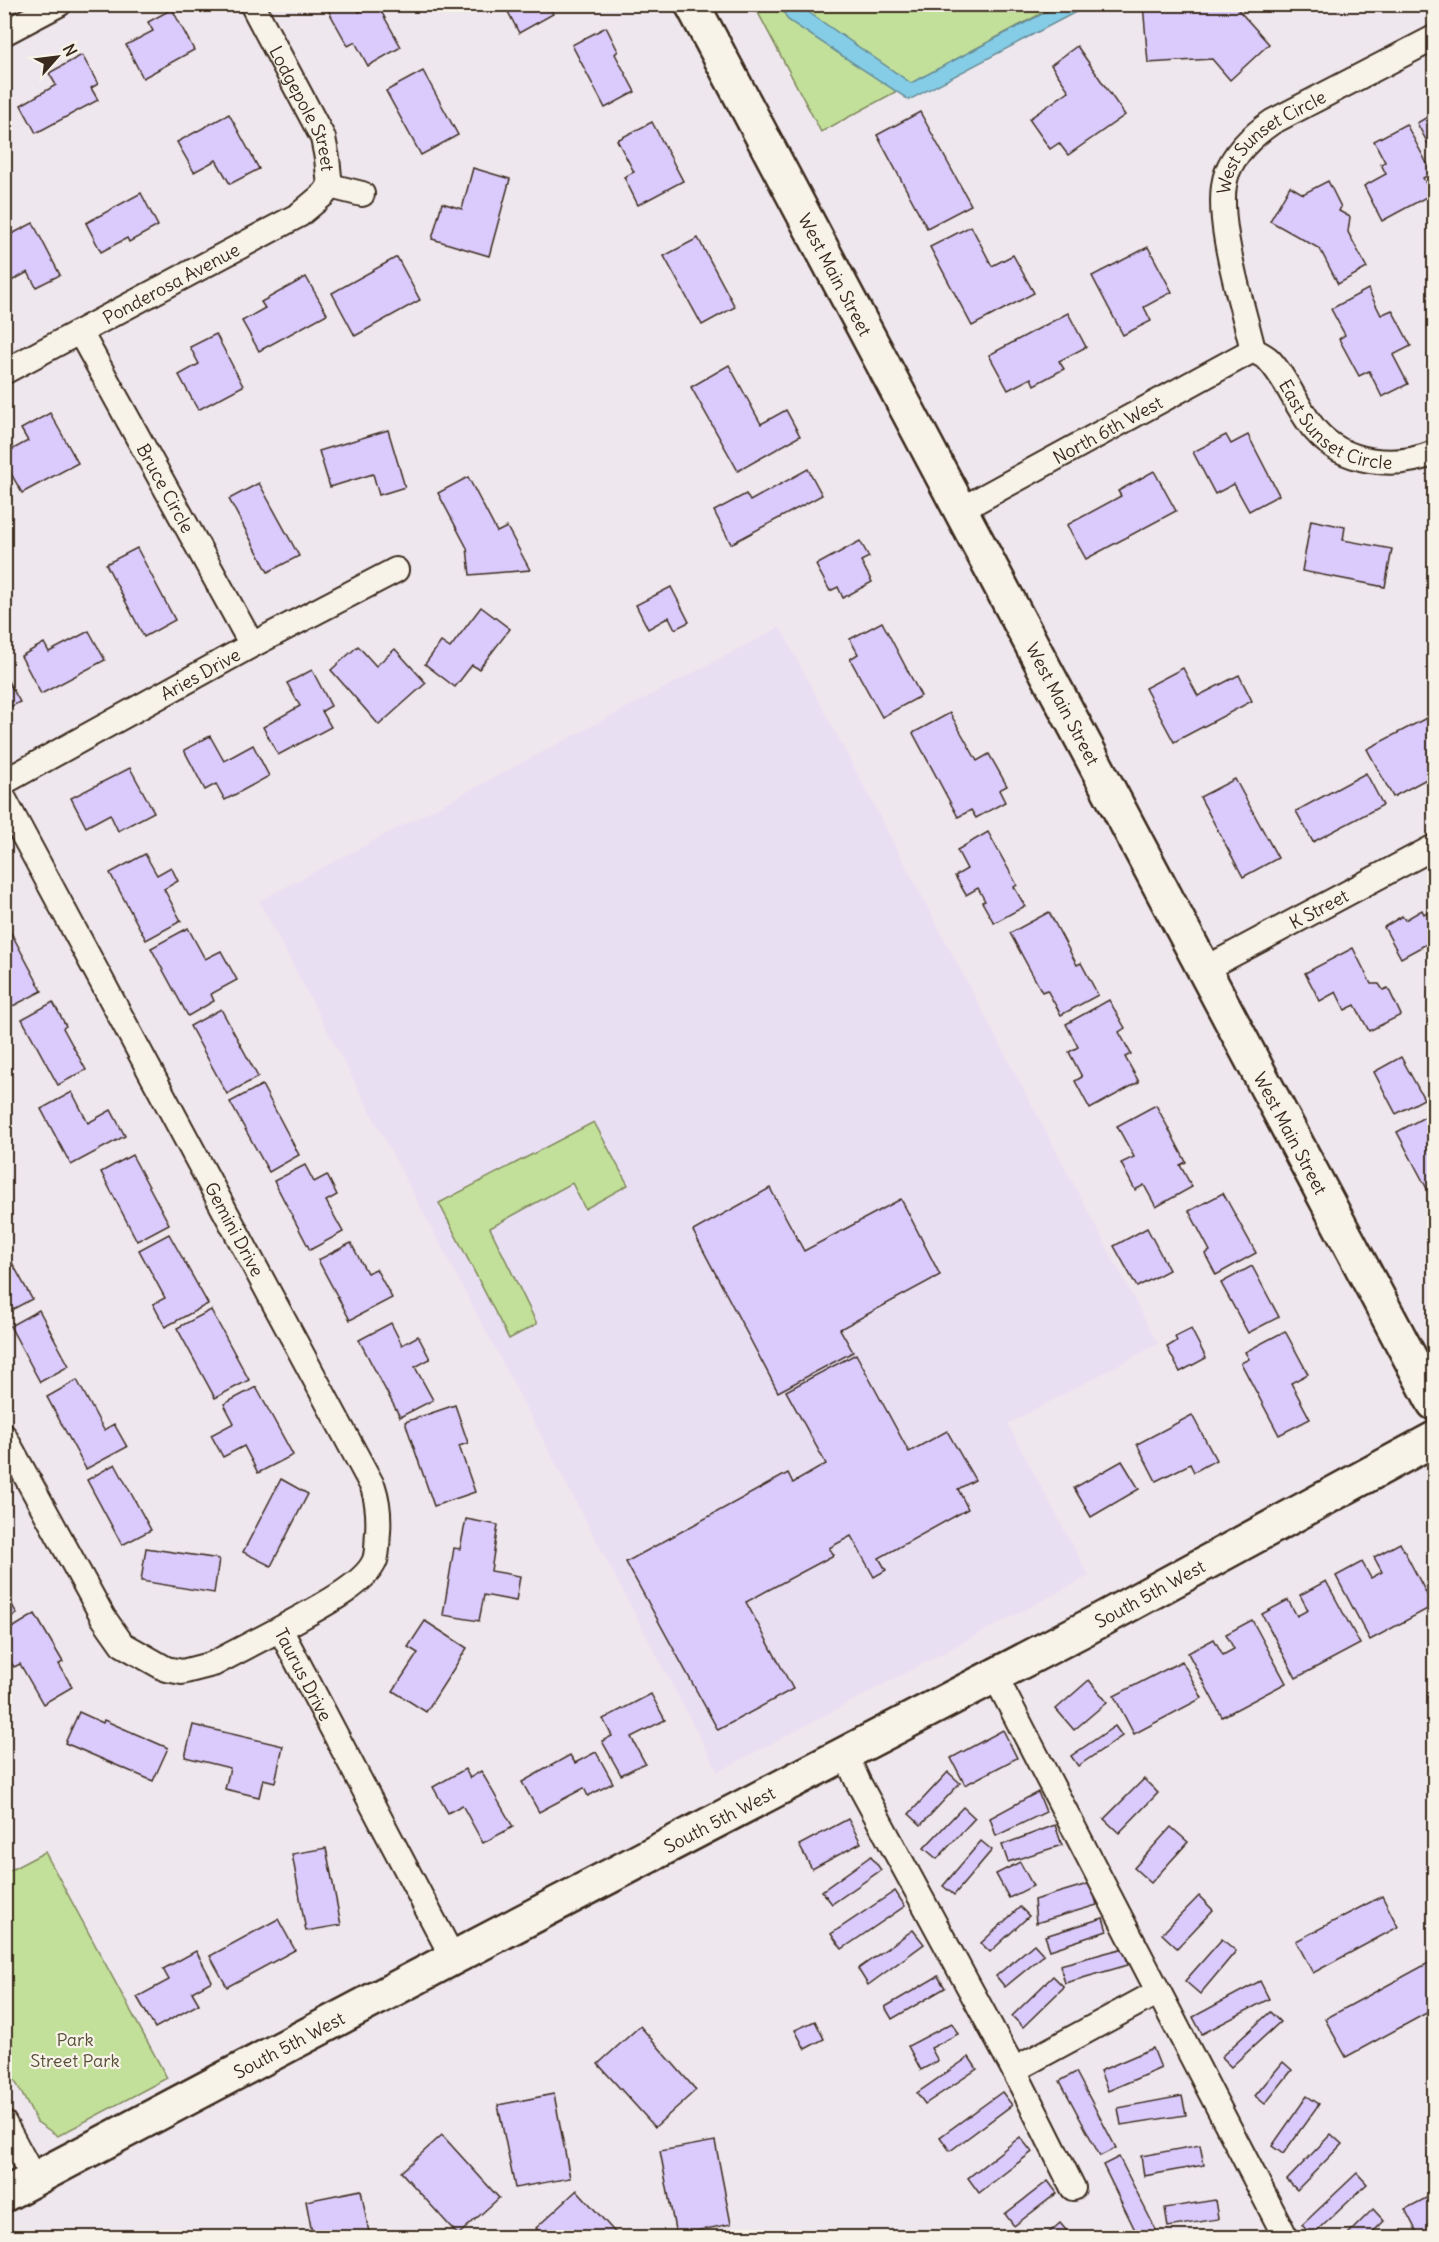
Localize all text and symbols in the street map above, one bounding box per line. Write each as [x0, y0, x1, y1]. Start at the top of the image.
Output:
north arrow [27, 27, 87, 87]
text: N [59, 40, 82, 60]
street label: Lodgepole Street [265, 42, 340, 172]
street label: West Sunset Circle [1211, 85, 1329, 195]
street label: West Main Street [793, 209, 877, 340]
street label: Ponderosa Avenue [98, 237, 243, 329]
street label: East Sunset Circle [1274, 375, 1393, 473]
street label: North 6th West [1049, 390, 1166, 469]
street label: Bruce Circle [132, 439, 200, 537]
street label: West Main Street [1021, 638, 1105, 769]
street label: Aries Drive [156, 642, 244, 705]
street label: K Street [1285, 883, 1352, 934]
street label: West Main Street [1249, 1068, 1333, 1198]
street label: Gemini Drive [200, 1178, 269, 1280]
street label: South 5th West [1090, 1554, 1209, 1633]
street label: Taurus Drive [270, 1624, 338, 1725]
street label: South 5th West [660, 1781, 779, 1858]
street label: South 5th West [229, 2006, 348, 2083]
park label: Park Street Park [30, 2028, 120, 2072]

